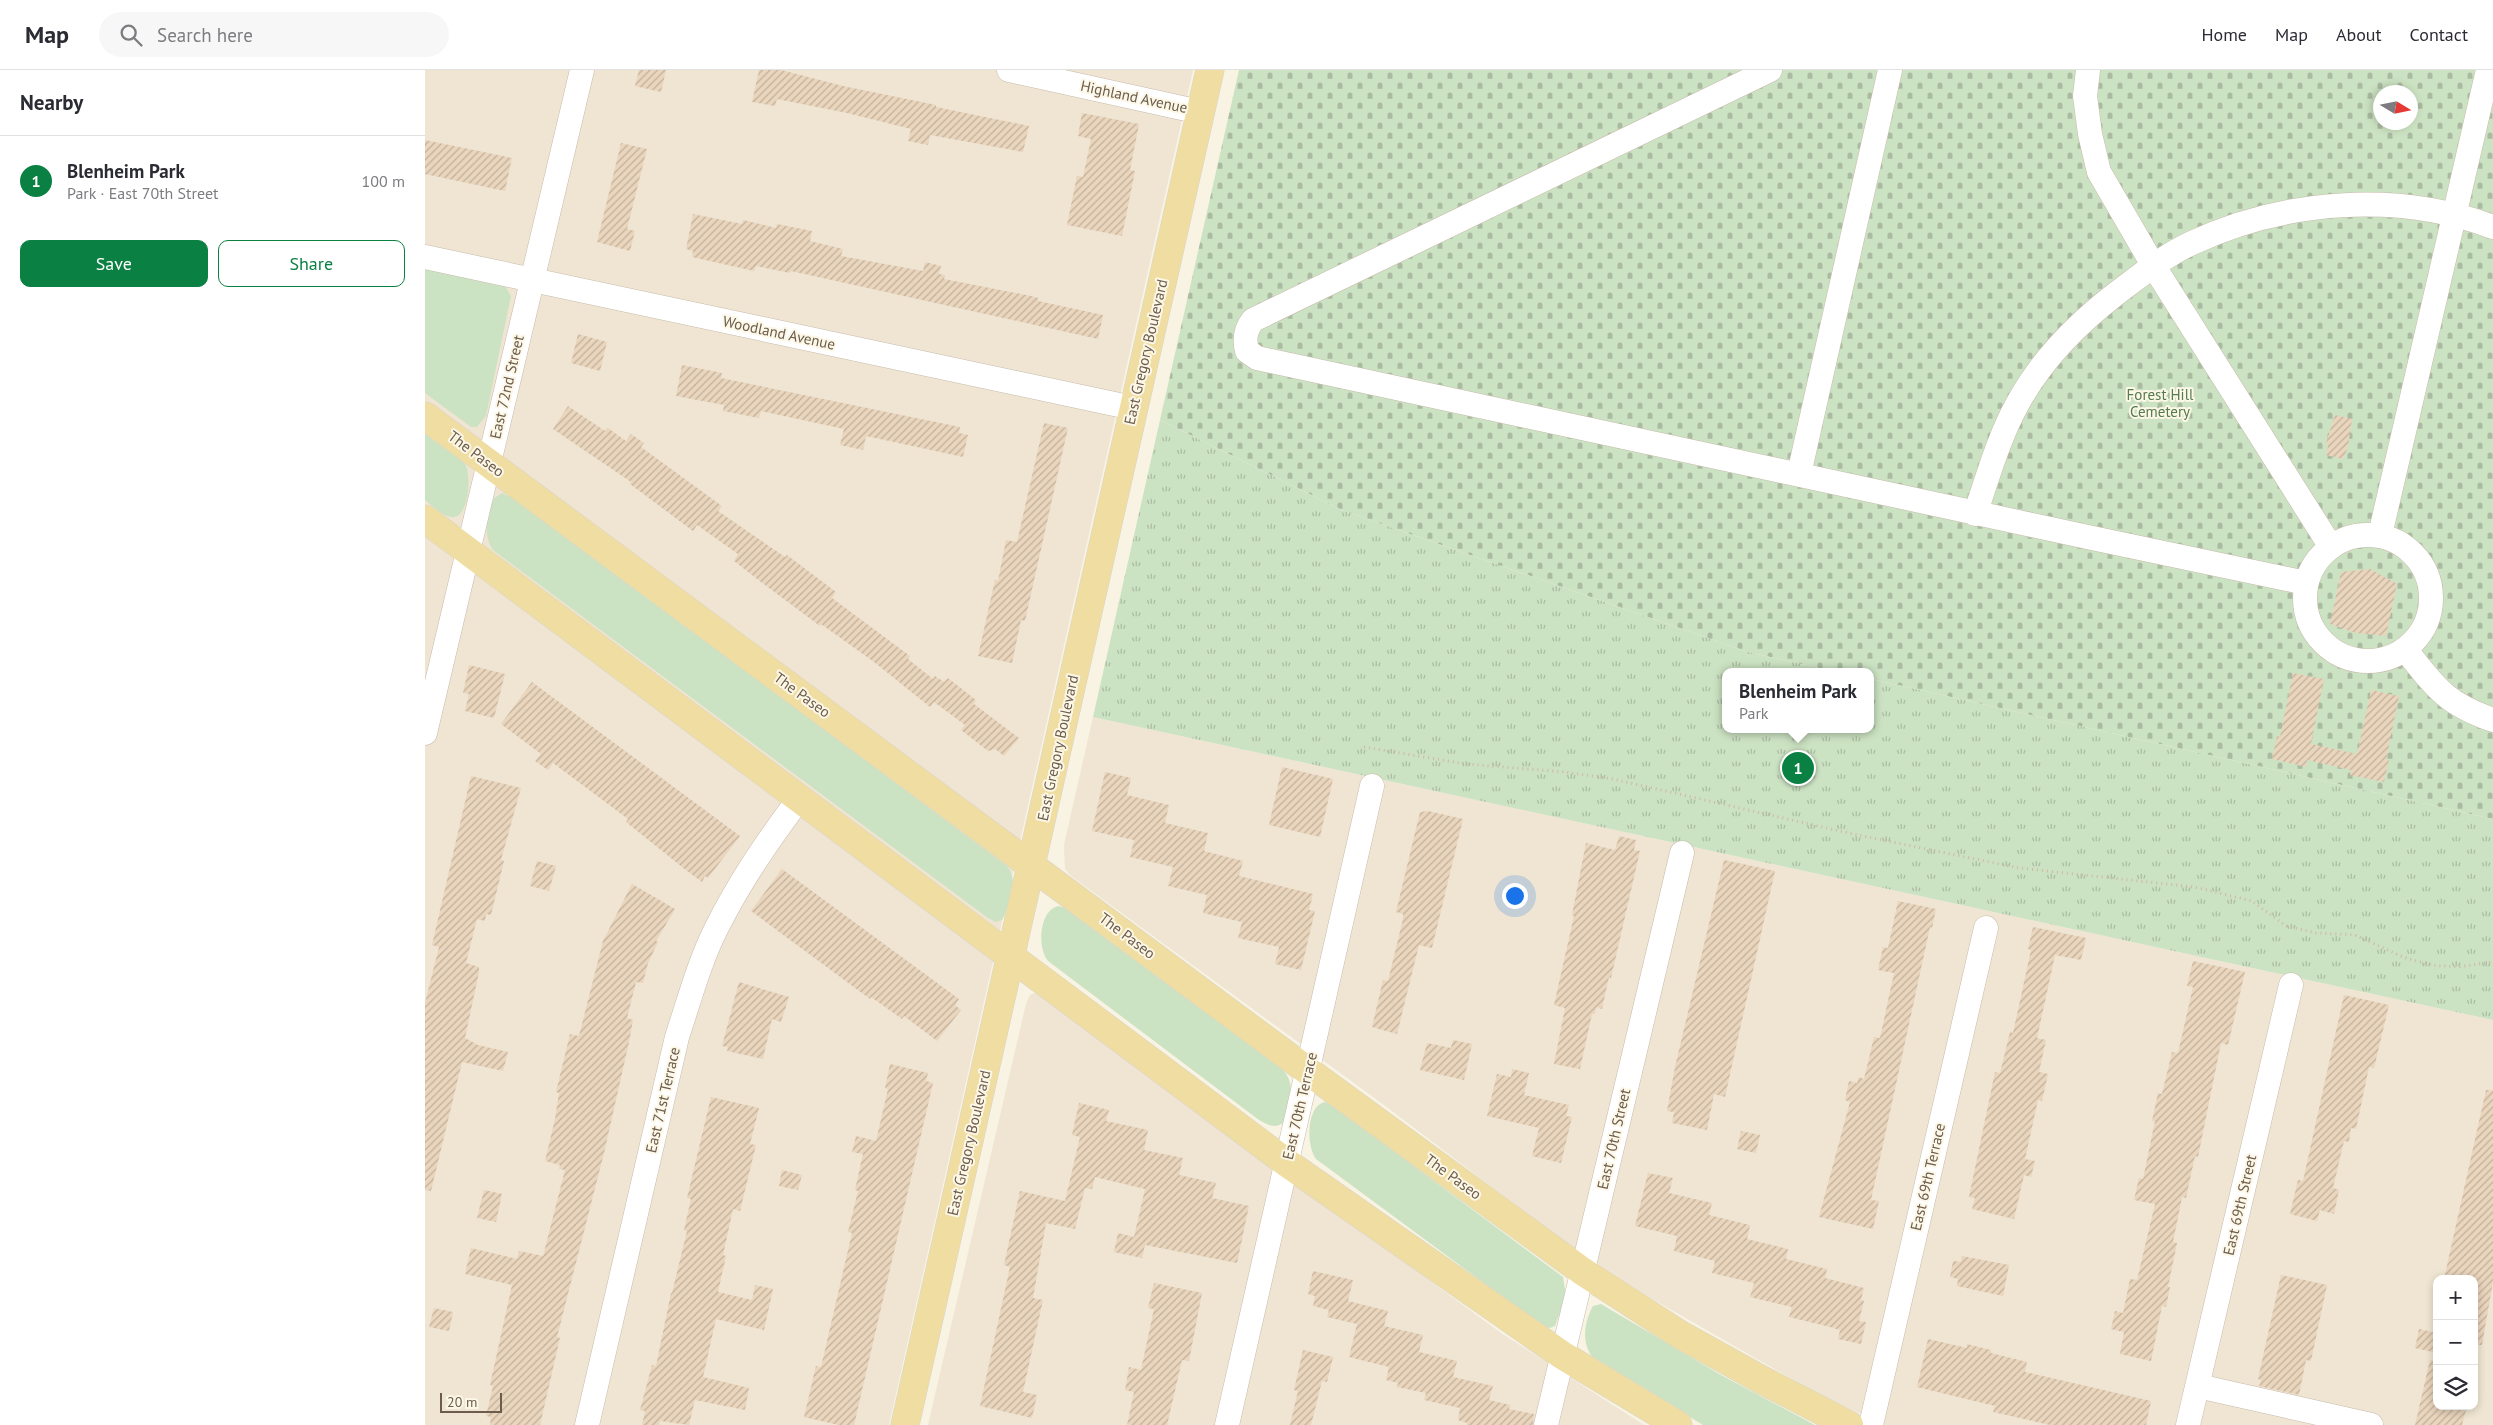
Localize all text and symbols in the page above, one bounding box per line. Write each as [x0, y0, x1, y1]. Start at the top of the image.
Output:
search box [99, 12, 449, 57]
text: Map [25, 19, 69, 50]
icon: search [117, 21, 145, 49]
text: Search here [157, 23, 253, 47]
text: Home [2201, 23, 2247, 46]
text: Map [2275, 23, 2308, 46]
text: About [2336, 23, 2382, 46]
text: Contact [2410, 23, 2468, 46]
street label: Highland Avenue [1079, 76, 1189, 117]
north arrow [2373, 85, 2418, 130]
text: Nearby [20, 89, 83, 116]
text: Blenheim Park [67, 159, 185, 183]
text: 1 [31, 171, 41, 191]
text: 100 m [362, 171, 405, 191]
text: Park · East 70th Street [67, 183, 218, 203]
button: Save [20, 240, 208, 287]
button: Share [218, 240, 405, 287]
street label: East Gregory Boulevard [1120, 277, 1171, 426]
street label: Woodland Avenue [721, 311, 837, 354]
street label: East 72nd Street [485, 333, 528, 441]
park label: Forest Hill Cemetery [2127, 385, 2194, 421]
street label: The Paseo [445, 426, 508, 481]
street label: The Paseo [770, 668, 834, 721]
popup [1722, 668, 1874, 733]
street label: East Gregory Boulevard [1033, 673, 1082, 823]
text: Blenheim Park [1739, 679, 1857, 703]
text: Park [1739, 703, 1769, 723]
pin: 1 [1782, 749, 1814, 787]
your location [1502, 883, 1528, 909]
street label: The Paseo [1096, 908, 1159, 963]
street label: East 71st Terrace [641, 1045, 684, 1155]
street label: East 70th Terrace [1278, 1050, 1321, 1162]
street label: East Gregory Boulevard [943, 1068, 994, 1217]
street label: East 70th Street [1593, 1087, 1634, 1191]
street label: East 69th Terrace [1906, 1121, 1949, 1233]
street label: The Paseo [1421, 1150, 1485, 1203]
street label: East 69th Street [2219, 1153, 2260, 1257]
map controls [2433, 1275, 2478, 1410]
button: + [2433, 1275, 2478, 1320]
button: − [2433, 1320, 2478, 1365]
button: layers [2433, 1365, 2478, 1410]
scale bar [440, 1390, 503, 1413]
text: 20 m [447, 1393, 477, 1411]

